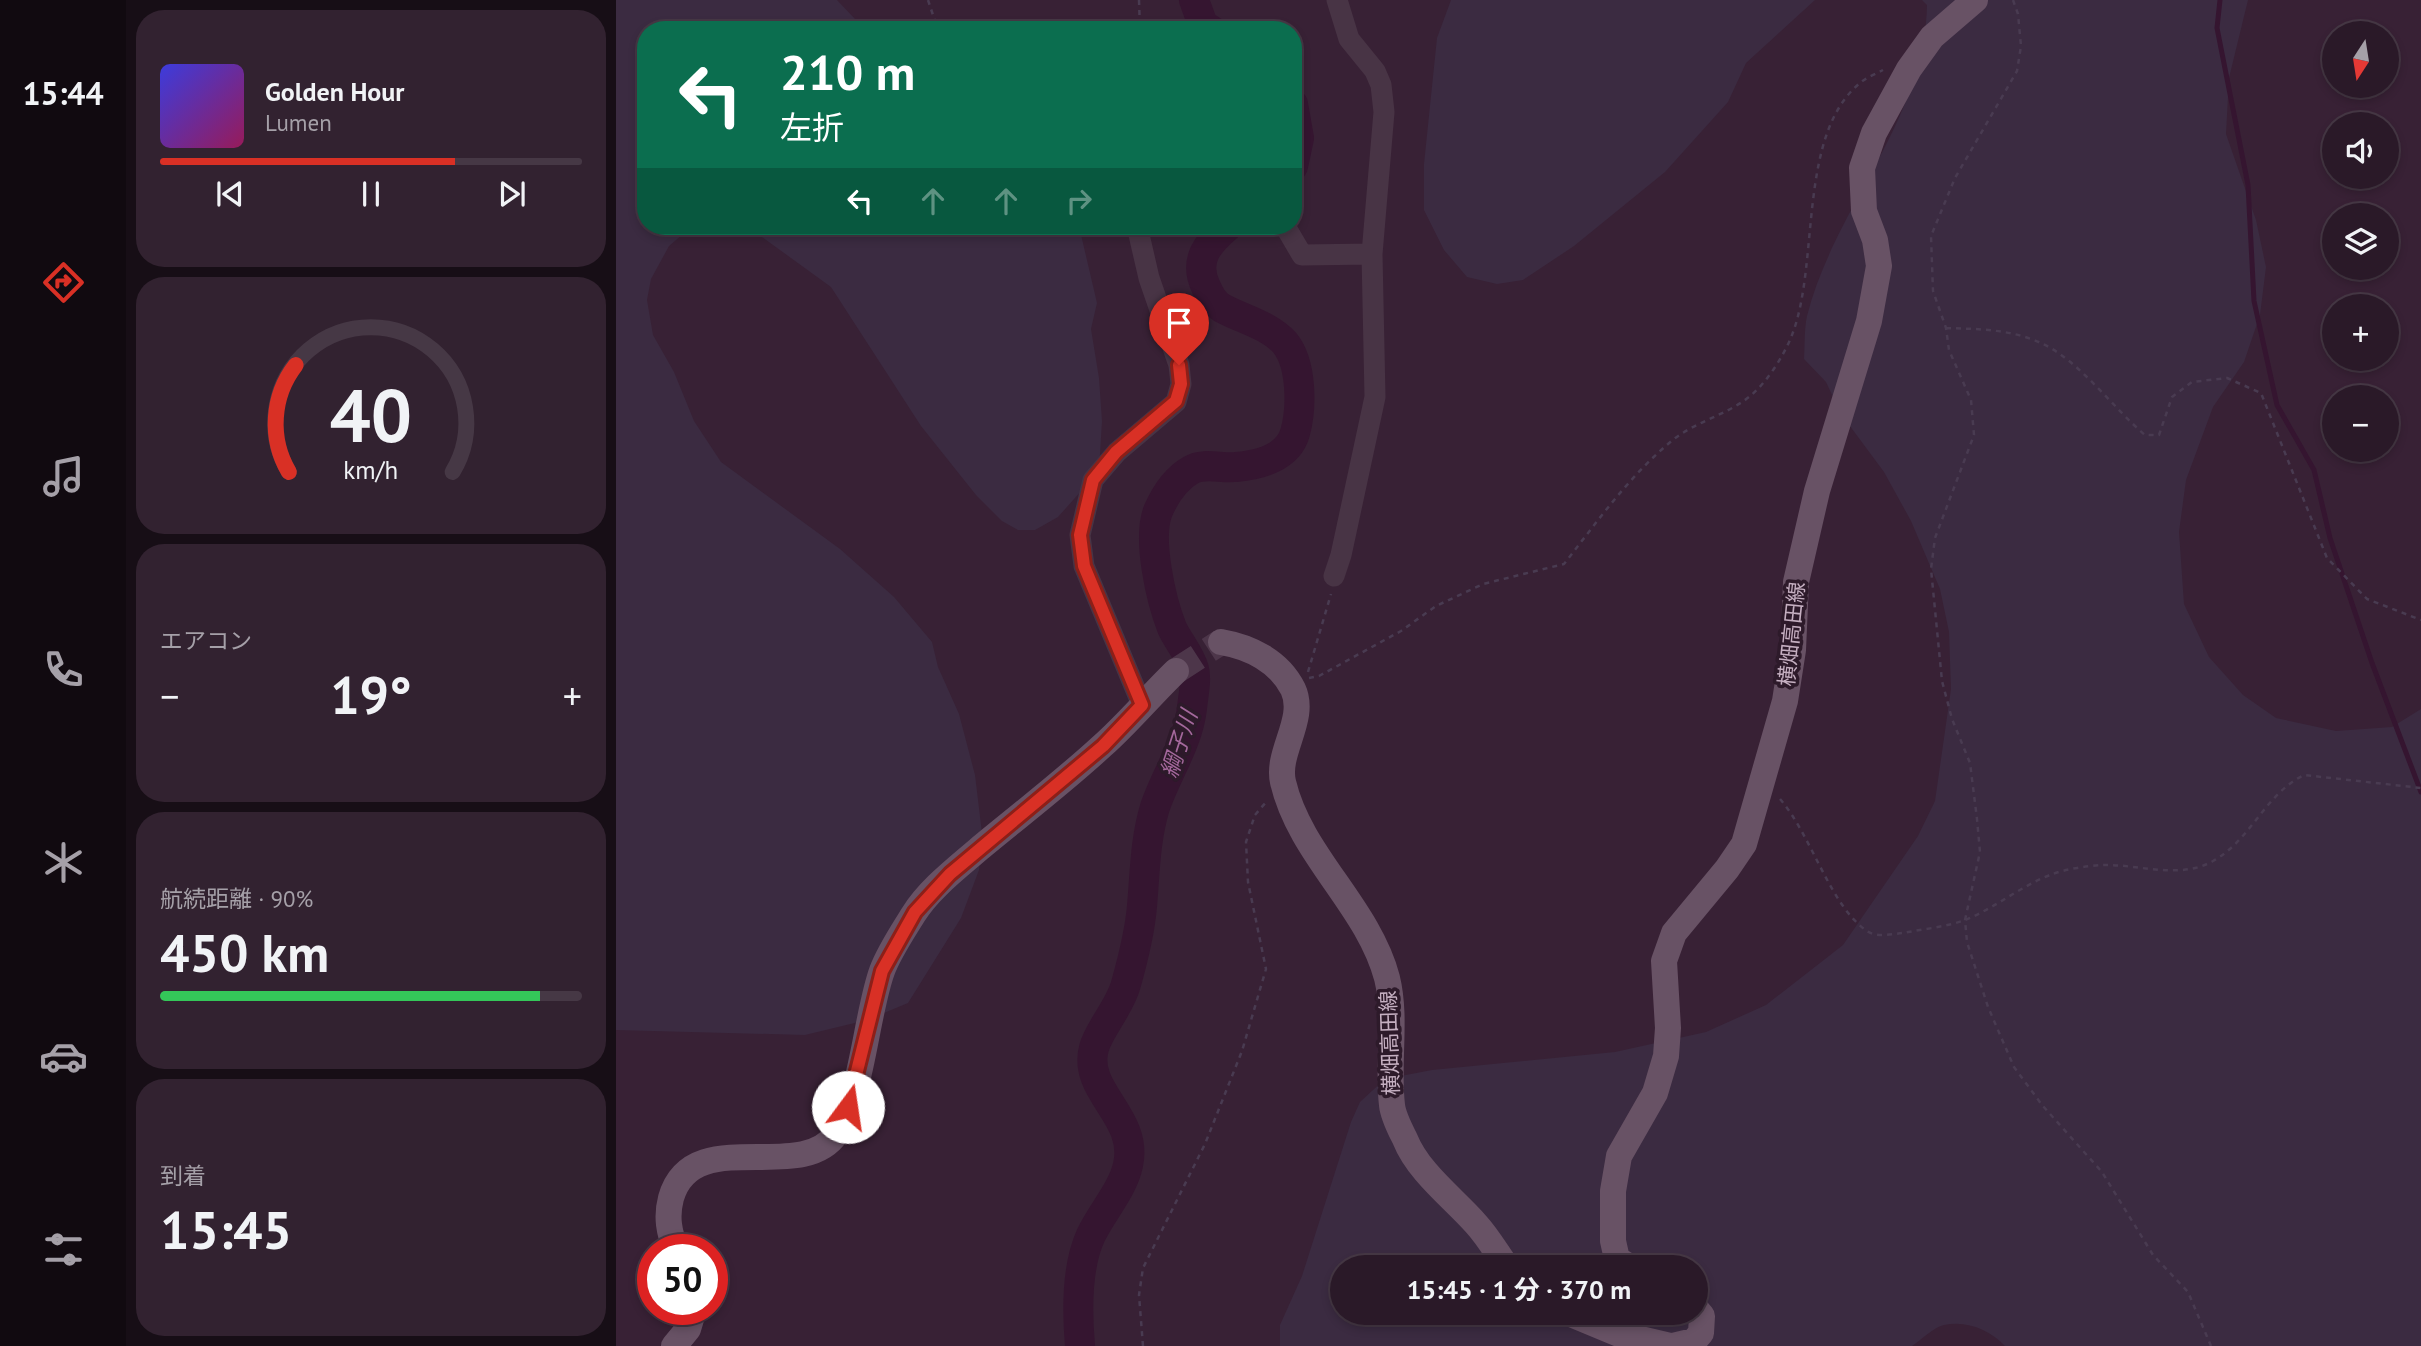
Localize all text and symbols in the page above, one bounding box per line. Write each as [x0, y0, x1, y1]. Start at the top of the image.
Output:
north arrow [2322, 21, 2399, 98]
map controls [2322, 21, 2399, 462]
text: 210 m [780, 40, 915, 104]
icon: left [665, 49, 756, 140]
text: 15:44 [22, 72, 104, 114]
text: Golden Hour [265, 75, 404, 108]
text: 左折 [780, 106, 844, 148]
text: Lumen [265, 108, 332, 137]
button: sound [2322, 112, 2399, 189]
icon: previous [211, 175, 249, 213]
icon: pause [352, 175, 390, 213]
icon: next [493, 175, 531, 213]
icon: left [841, 182, 879, 220]
icon: ahead [914, 182, 952, 220]
icon: ahead [987, 182, 1025, 220]
icon: right [1060, 182, 1098, 220]
button: layers [2322, 203, 2399, 280]
icon: directions [39, 258, 88, 307]
pin [1149, 293, 1209, 365]
button: + [2322, 294, 2399, 371]
icon: arrive [1160, 304, 1198, 342]
text: 40 [330, 368, 412, 462]
button: − [2322, 385, 2399, 462]
icon: music [39, 452, 88, 501]
text: km/h [344, 454, 398, 486]
street label: 横畑高田線 [1773, 580, 1810, 688]
text: エアコン [160, 626, 252, 655]
icon: phone [39, 645, 88, 694]
text: 19° [330, 661, 412, 728]
text: − [160, 671, 179, 720]
text: + [563, 671, 582, 720]
water label: 綱子川 [1154, 704, 1204, 781]
icon: climate [39, 838, 88, 887]
text: 航続距離 · 90% [160, 884, 313, 913]
text: 450 km [160, 919, 329, 986]
street label: 横畑高田線 [1374, 990, 1405, 1096]
icon: car [39, 1032, 88, 1081]
position arrow [811, 1070, 885, 1144]
text: 到着 [160, 1161, 206, 1190]
text: 15:45 [160, 1196, 292, 1263]
icon: filters [39, 1225, 88, 1274]
speed limit sign: 50 [637, 1234, 728, 1325]
text: 15:45 · 1 分 · 370 m [1407, 1273, 1631, 1306]

